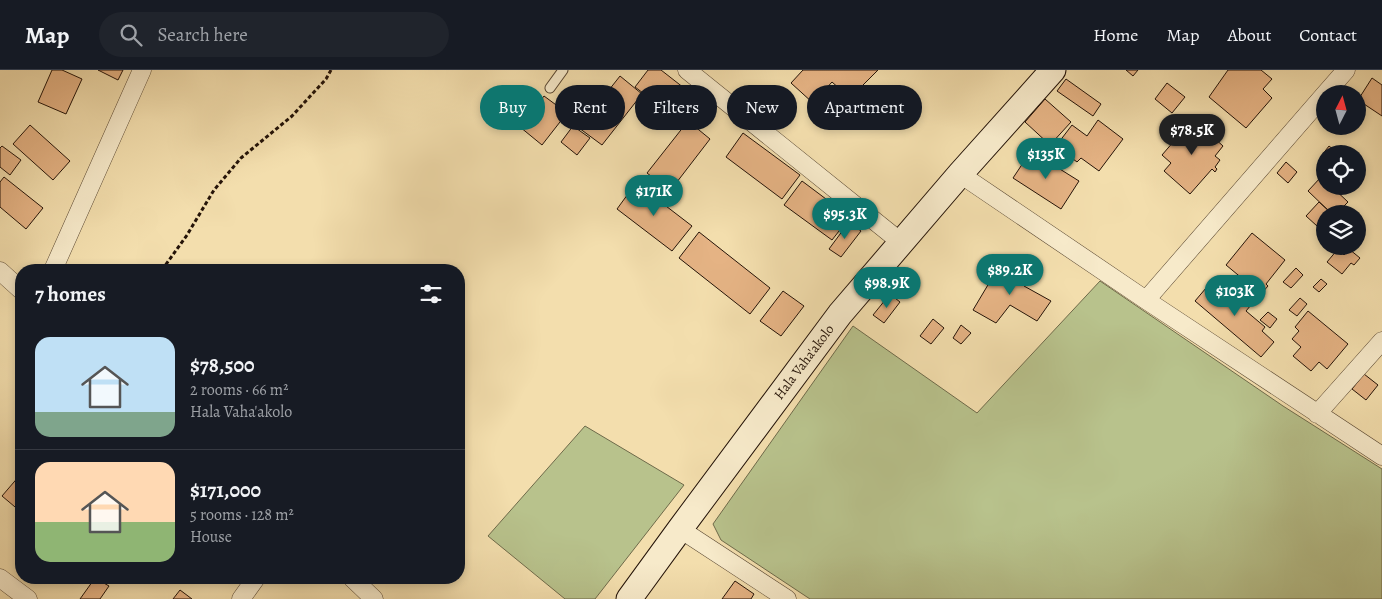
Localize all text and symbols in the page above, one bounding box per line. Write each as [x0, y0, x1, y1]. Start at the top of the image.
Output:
search box [99, 12, 449, 57]
text: Map [25, 19, 69, 51]
icon: search [117, 21, 145, 49]
text: Search here [157, 22, 248, 48]
text: Home [1093, 23, 1138, 47]
text: Map [1166, 23, 1199, 47]
text: About [1227, 23, 1271, 47]
text: Contact [1299, 23, 1357, 47]
chip: Buy [480, 85, 545, 130]
chip: Rent [555, 85, 625, 130]
chip: Filters [635, 85, 717, 130]
chip: New [727, 85, 797, 130]
chip: Apartment [807, 85, 922, 130]
north arrow [1316, 85, 1366, 135]
map controls [1316, 85, 1366, 255]
pin: $78.5K [1151, 114, 1233, 156]
text: $78.5K [1170, 119, 1214, 141]
pin: $135K [1011, 138, 1081, 180]
text: $135K [1027, 143, 1065, 165]
button: locate [1316, 145, 1366, 195]
pin: $171K [619, 174, 689, 217]
text: $171K [636, 180, 672, 202]
pin: $95.3K [804, 198, 886, 240]
text: $95.3K [823, 203, 867, 225]
button: layers [1316, 205, 1366, 255]
pin: $89.2K [969, 254, 1051, 296]
text: $89.2K [987, 259, 1033, 281]
pin: $98.9K [846, 266, 928, 309]
text: $98.9K [865, 272, 909, 294]
pin: $103K [1200, 274, 1270, 317]
text: 7 homes [35, 280, 106, 308]
icon: filters [417, 280, 445, 308]
text: $103K [1216, 280, 1254, 302]
street label: Hala Vaha'akolo [770, 321, 838, 403]
text: $78,500 [190, 351, 255, 379]
icon: home [75, 357, 135, 417]
text: 2 rooms · 66 m² [190, 379, 288, 401]
text: Hala Vaha'akolo [190, 401, 292, 423]
text: $171,000 [190, 476, 261, 504]
icon: home [75, 482, 135, 542]
text: 5 rooms · 128 m² [190, 504, 294, 526]
text: House [190, 526, 232, 548]

